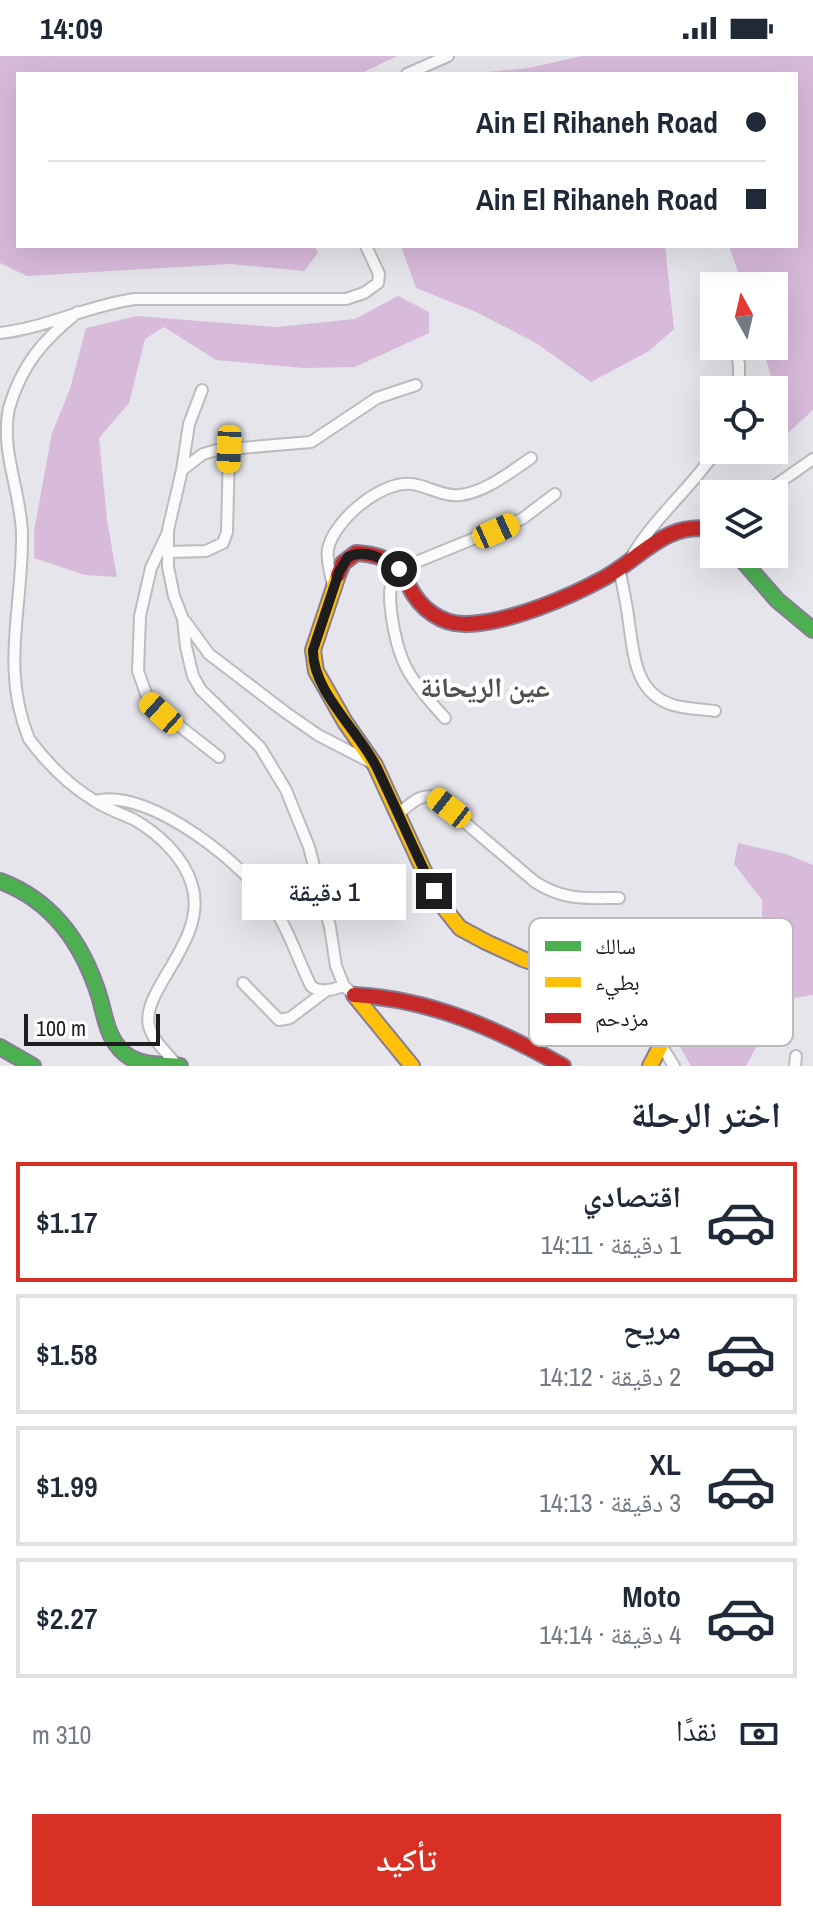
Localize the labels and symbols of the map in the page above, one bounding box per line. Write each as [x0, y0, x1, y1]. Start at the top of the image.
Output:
north arrow [700, 272, 788, 360]
car [216, 425, 242, 473]
car [469, 510, 523, 552]
route start [381, 551, 417, 587]
district label: عين الريحانة [420, 668, 550, 706]
car [135, 688, 187, 738]
car [423, 784, 475, 832]
callout: 1 دقيقة [242, 863, 406, 919]
route end [416, 873, 452, 909]
legend [529, 918, 793, 1046]
text: سالك [595, 931, 636, 961]
text: بطيء [595, 967, 640, 1000]
text: مزدحم [595, 1003, 649, 1033]
scale bar [24, 1010, 160, 1046]

